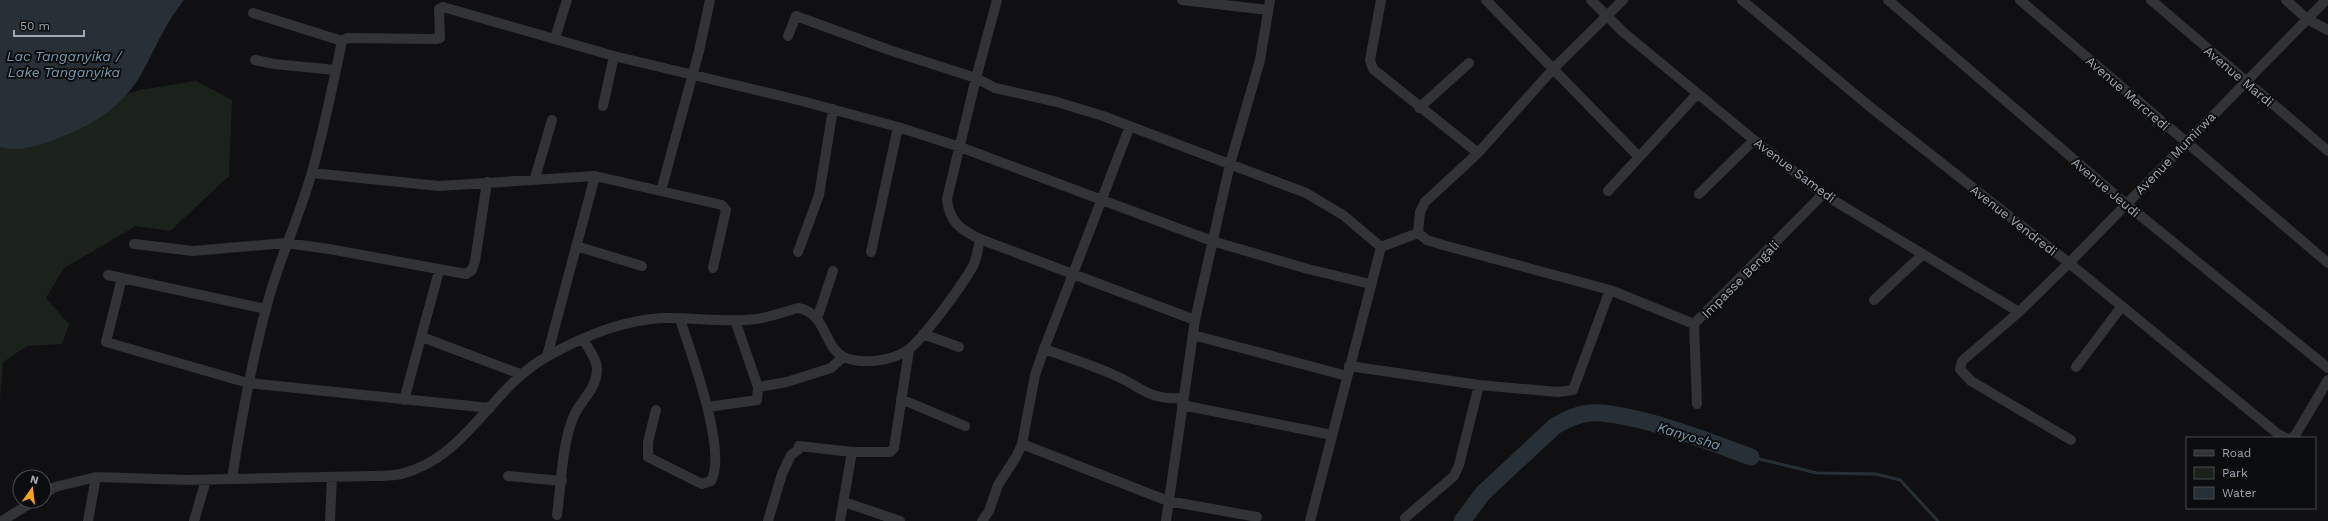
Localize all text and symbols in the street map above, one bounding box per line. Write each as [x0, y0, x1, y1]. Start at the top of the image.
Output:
scale bar [14, 12, 84, 38]
text: 50 m [20, 19, 50, 33]
street label: Avenue Mardi [2201, 43, 2276, 110]
water label: Lac Tanganyika / Lake Tanganyika [6, 48, 124, 80]
street label: Avenue Mercredi [2083, 53, 2172, 134]
street label: Avenue Mumirwa [2132, 109, 2219, 198]
street label: Avenue Samedi [1751, 135, 1838, 206]
street label: Avenue Jeudi [2068, 154, 2143, 220]
street label: Avenue Vendredi [1967, 182, 2060, 259]
street label: Impasse Bengali [1699, 238, 1782, 321]
water label: Kanyosha [1656, 419, 1723, 453]
legend [2186, 437, 2316, 509]
text: Road [2222, 446, 2251, 460]
text: Park [2222, 466, 2248, 480]
north arrow [12, 469, 52, 509]
text: N [29, 472, 40, 487]
text: Water [2222, 486, 2257, 500]

